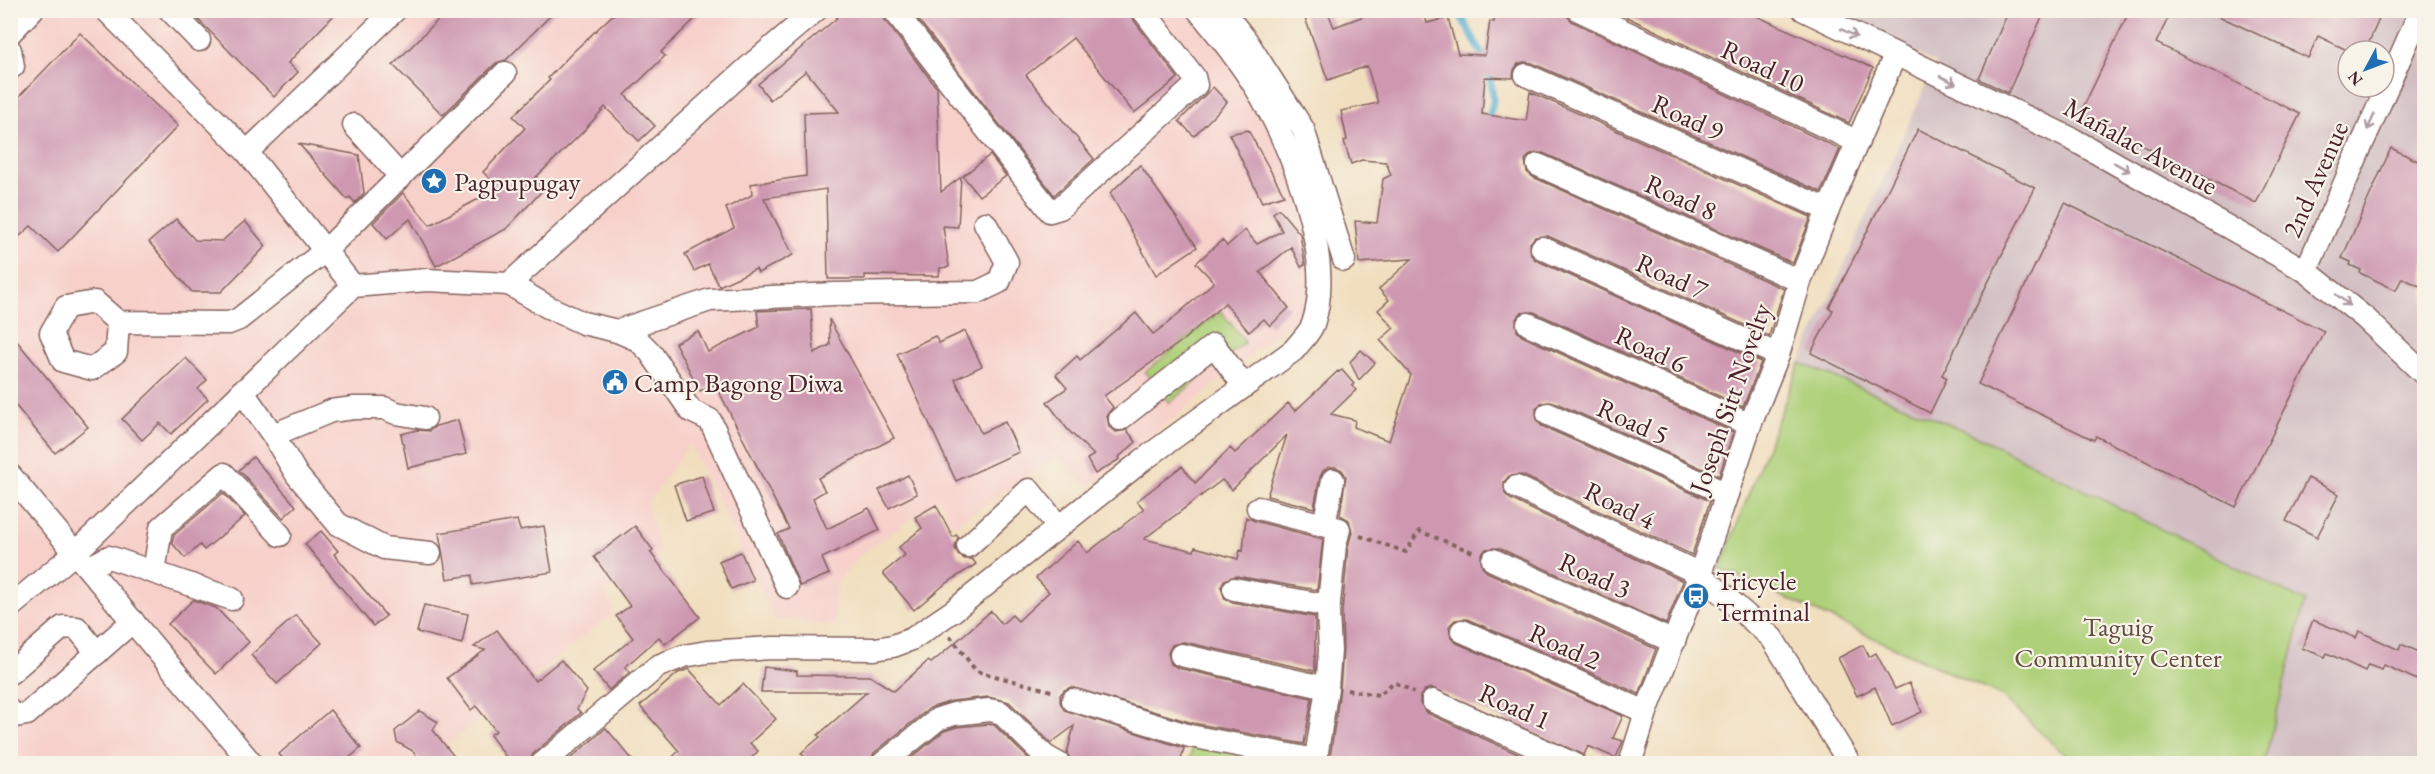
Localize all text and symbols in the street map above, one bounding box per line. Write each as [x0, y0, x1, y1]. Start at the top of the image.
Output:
one-way arrow [1840, 28, 1858, 39]
street label: Road 10 [1716, 32, 1810, 100]
north arrow [2336, 39, 2396, 99]
text: N [2343, 67, 2367, 90]
one-way arrow [1938, 75, 1956, 87]
street label: Road 9 [1647, 86, 1729, 148]
street label: Mañalac Avenue [2058, 89, 2224, 203]
one-way arrow [2365, 112, 2377, 130]
street label: 2nd Avenue [2274, 115, 2356, 243]
one-way arrow [2113, 161, 2130, 173]
place label: Pagpupugay [454, 164, 581, 199]
place icon: Pagpupugay [419, 166, 449, 196]
street label: Road 8 [1640, 166, 1722, 228]
street label: Road 7 [1631, 245, 1714, 308]
one-way arrow [2334, 294, 2350, 307]
street label: Joseph Sitt Novelty [1680, 298, 1779, 500]
street label: Road 6 [1610, 317, 1692, 381]
place label: Camp Bagong Diwa [634, 365, 844, 400]
public building icon: Camp Bagong Diwa [600, 367, 630, 397]
street label: Road 5 [1592, 390, 1674, 452]
street label: Road 4 [1579, 473, 1662, 538]
street label: Road 3 [1554, 544, 1636, 606]
place label: Tricycle Terminal [1716, 563, 1810, 629]
bus stop icon: Tricycle Terminal [1681, 581, 1711, 611]
park label: Taguig Community Center [2014, 609, 2222, 675]
street label: Road 2 [1524, 615, 1606, 677]
street label: Road 1 [1474, 675, 1556, 737]

